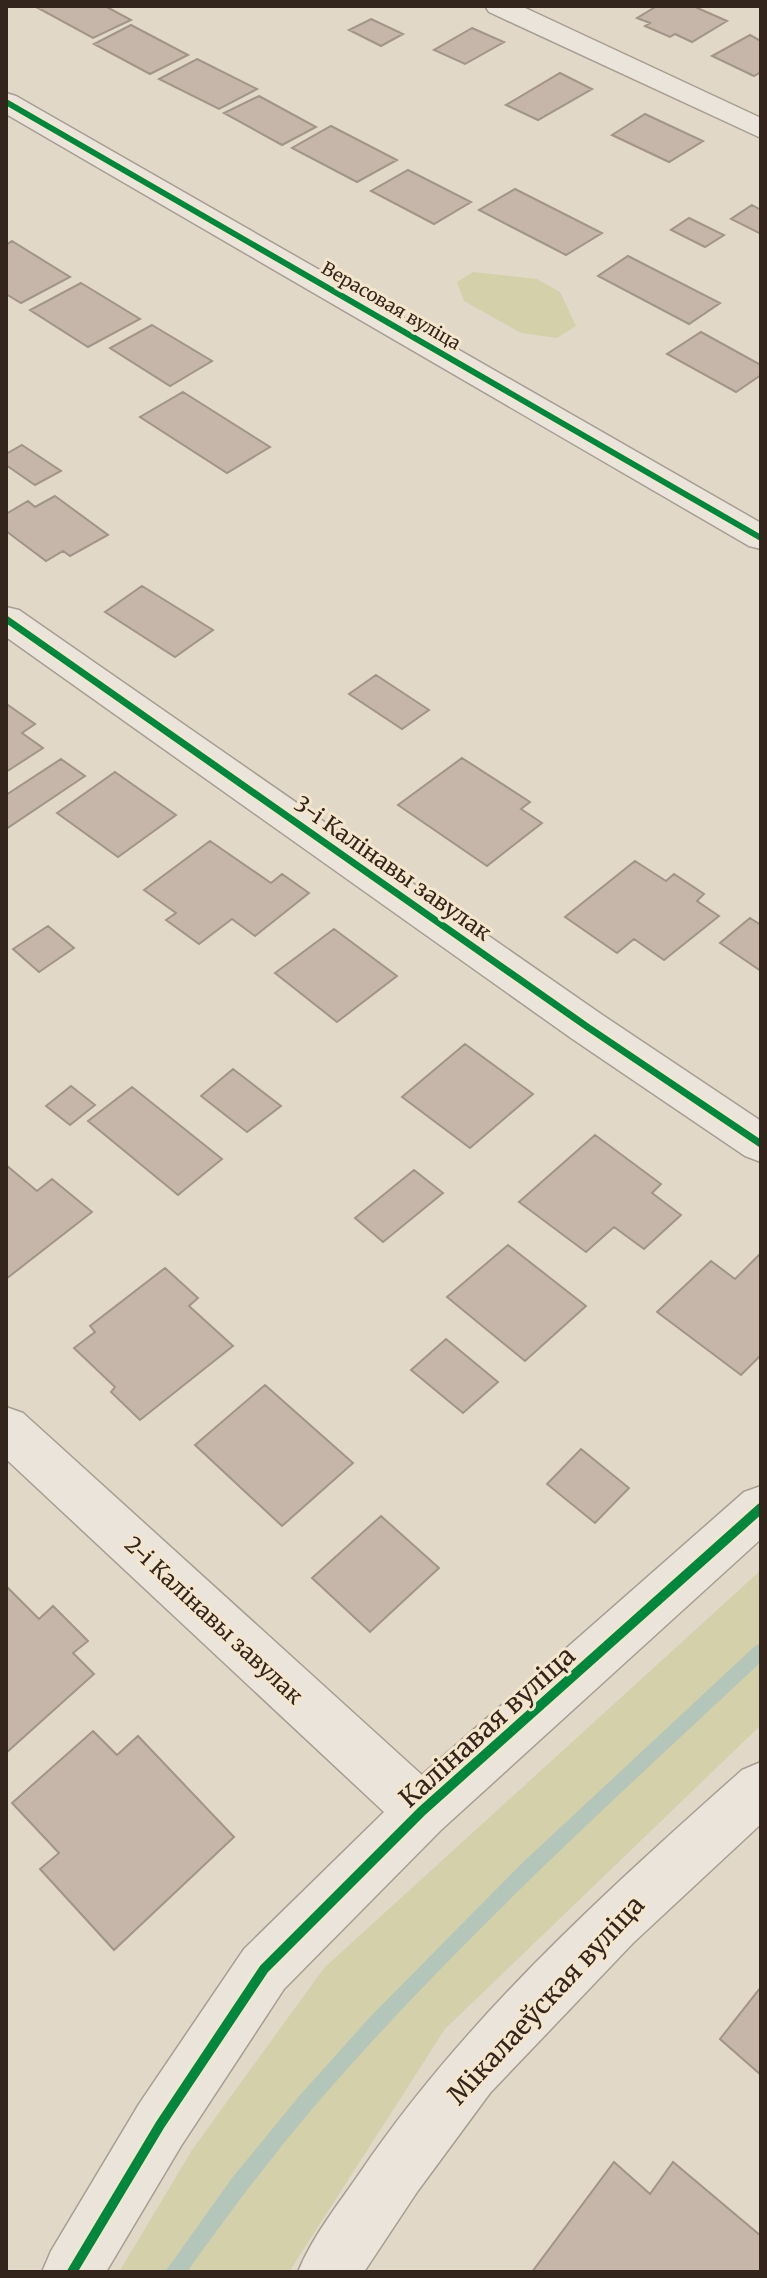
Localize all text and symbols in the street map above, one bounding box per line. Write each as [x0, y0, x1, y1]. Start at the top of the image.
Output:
street label: Верасовая вуліца [318, 256, 465, 355]
street label: 3-і Калінавы завулак [289, 789, 497, 947]
street label: 2-і Калінавы завулак [119, 1530, 309, 1710]
street label: Калінавая вуліца [392, 1639, 581, 1814]
street label: Мікалаеўская вуліца [440, 1888, 651, 2111]

